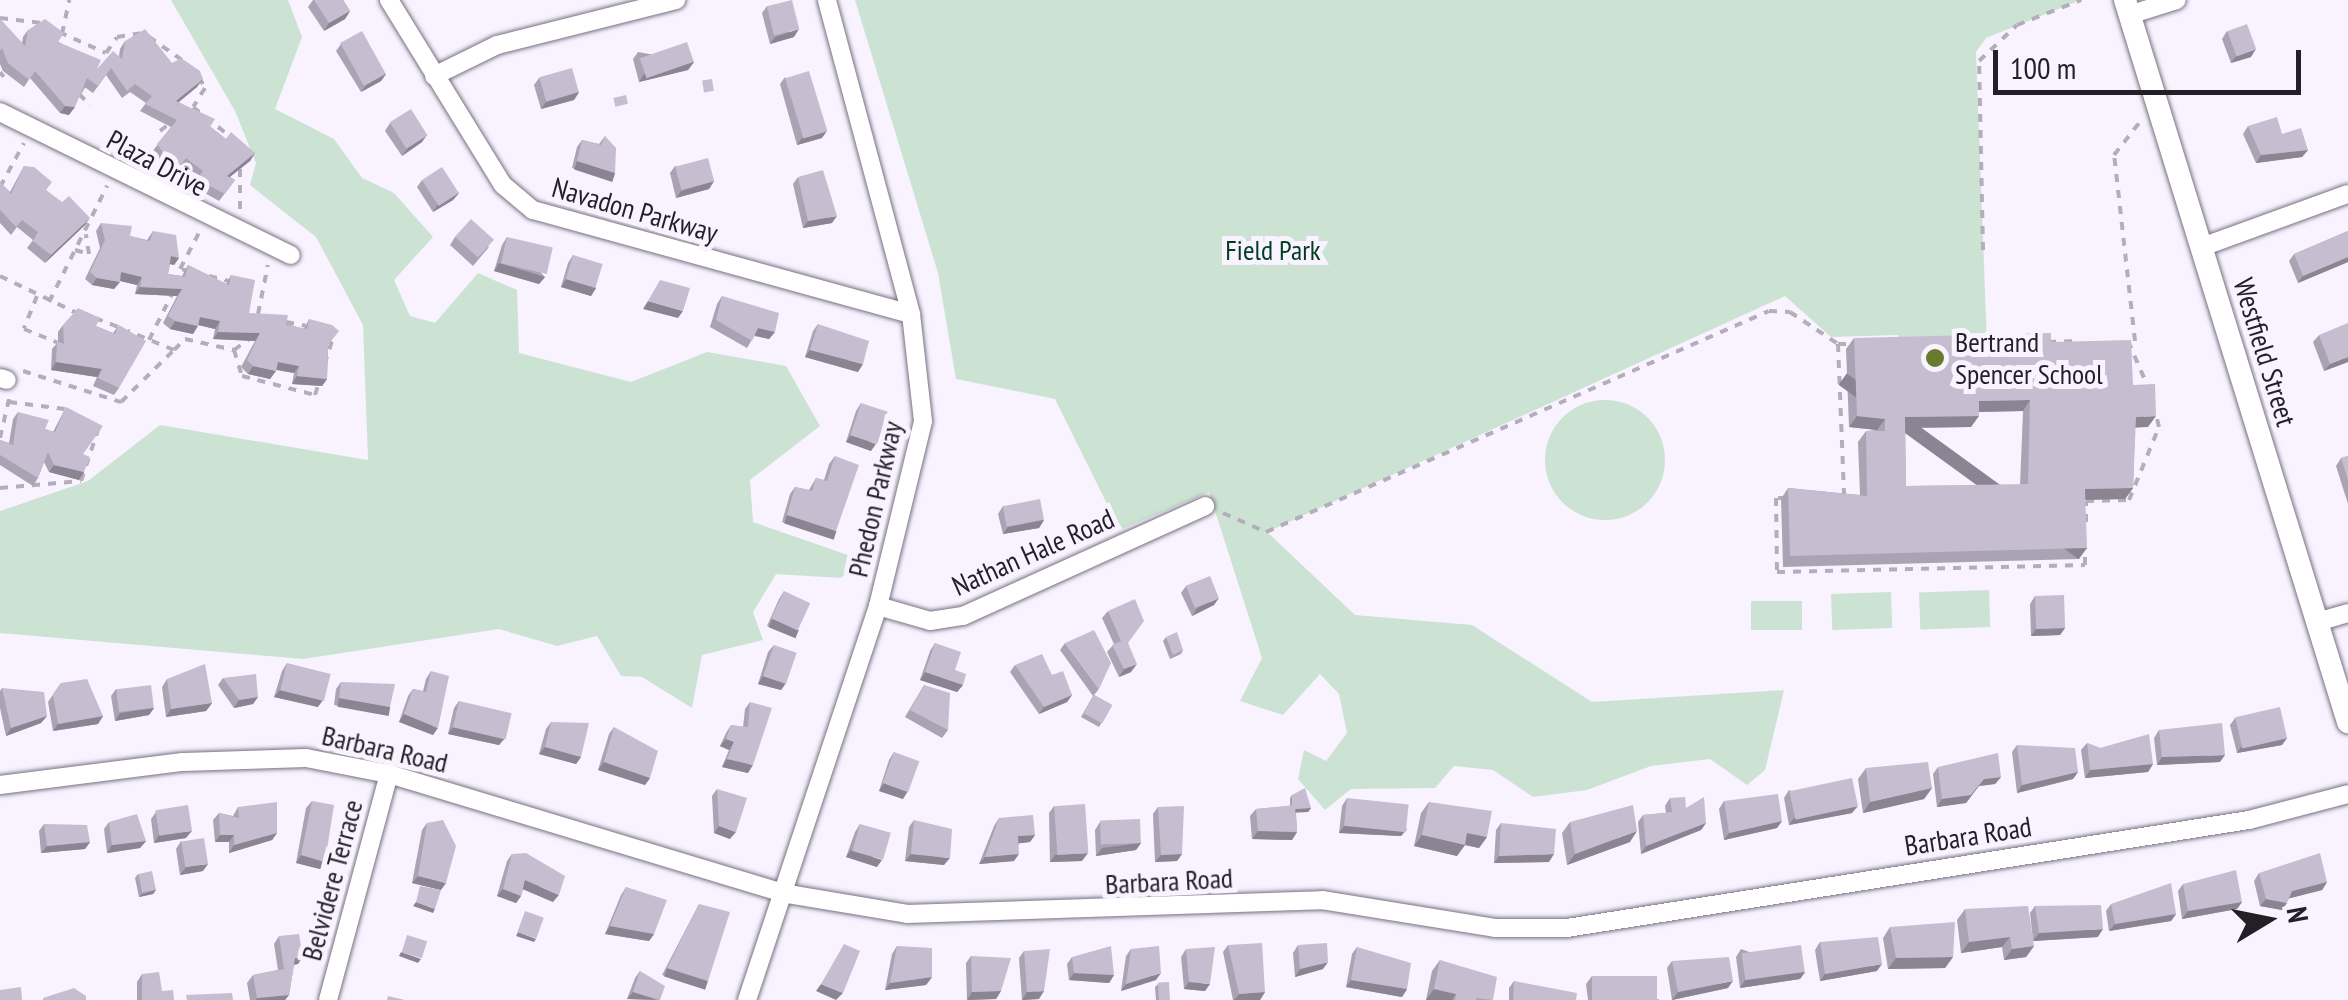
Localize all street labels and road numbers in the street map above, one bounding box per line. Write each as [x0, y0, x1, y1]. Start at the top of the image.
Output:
street label: Plaza Drive [101, 123, 213, 203]
street label: Navadon Parkway [548, 170, 722, 250]
street label: Westfield Street [2227, 274, 2303, 430]
street label: Phedon Parkway [841, 418, 909, 580]
street label: Nathan Hale Road [947, 501, 1119, 603]
street label: Barbara Road [319, 718, 451, 780]
street label: Belvidere Terrace [294, 796, 370, 964]
street label: Barbara Road [1902, 809, 2034, 863]
street label: Barbara Road [1104, 861, 1234, 901]

